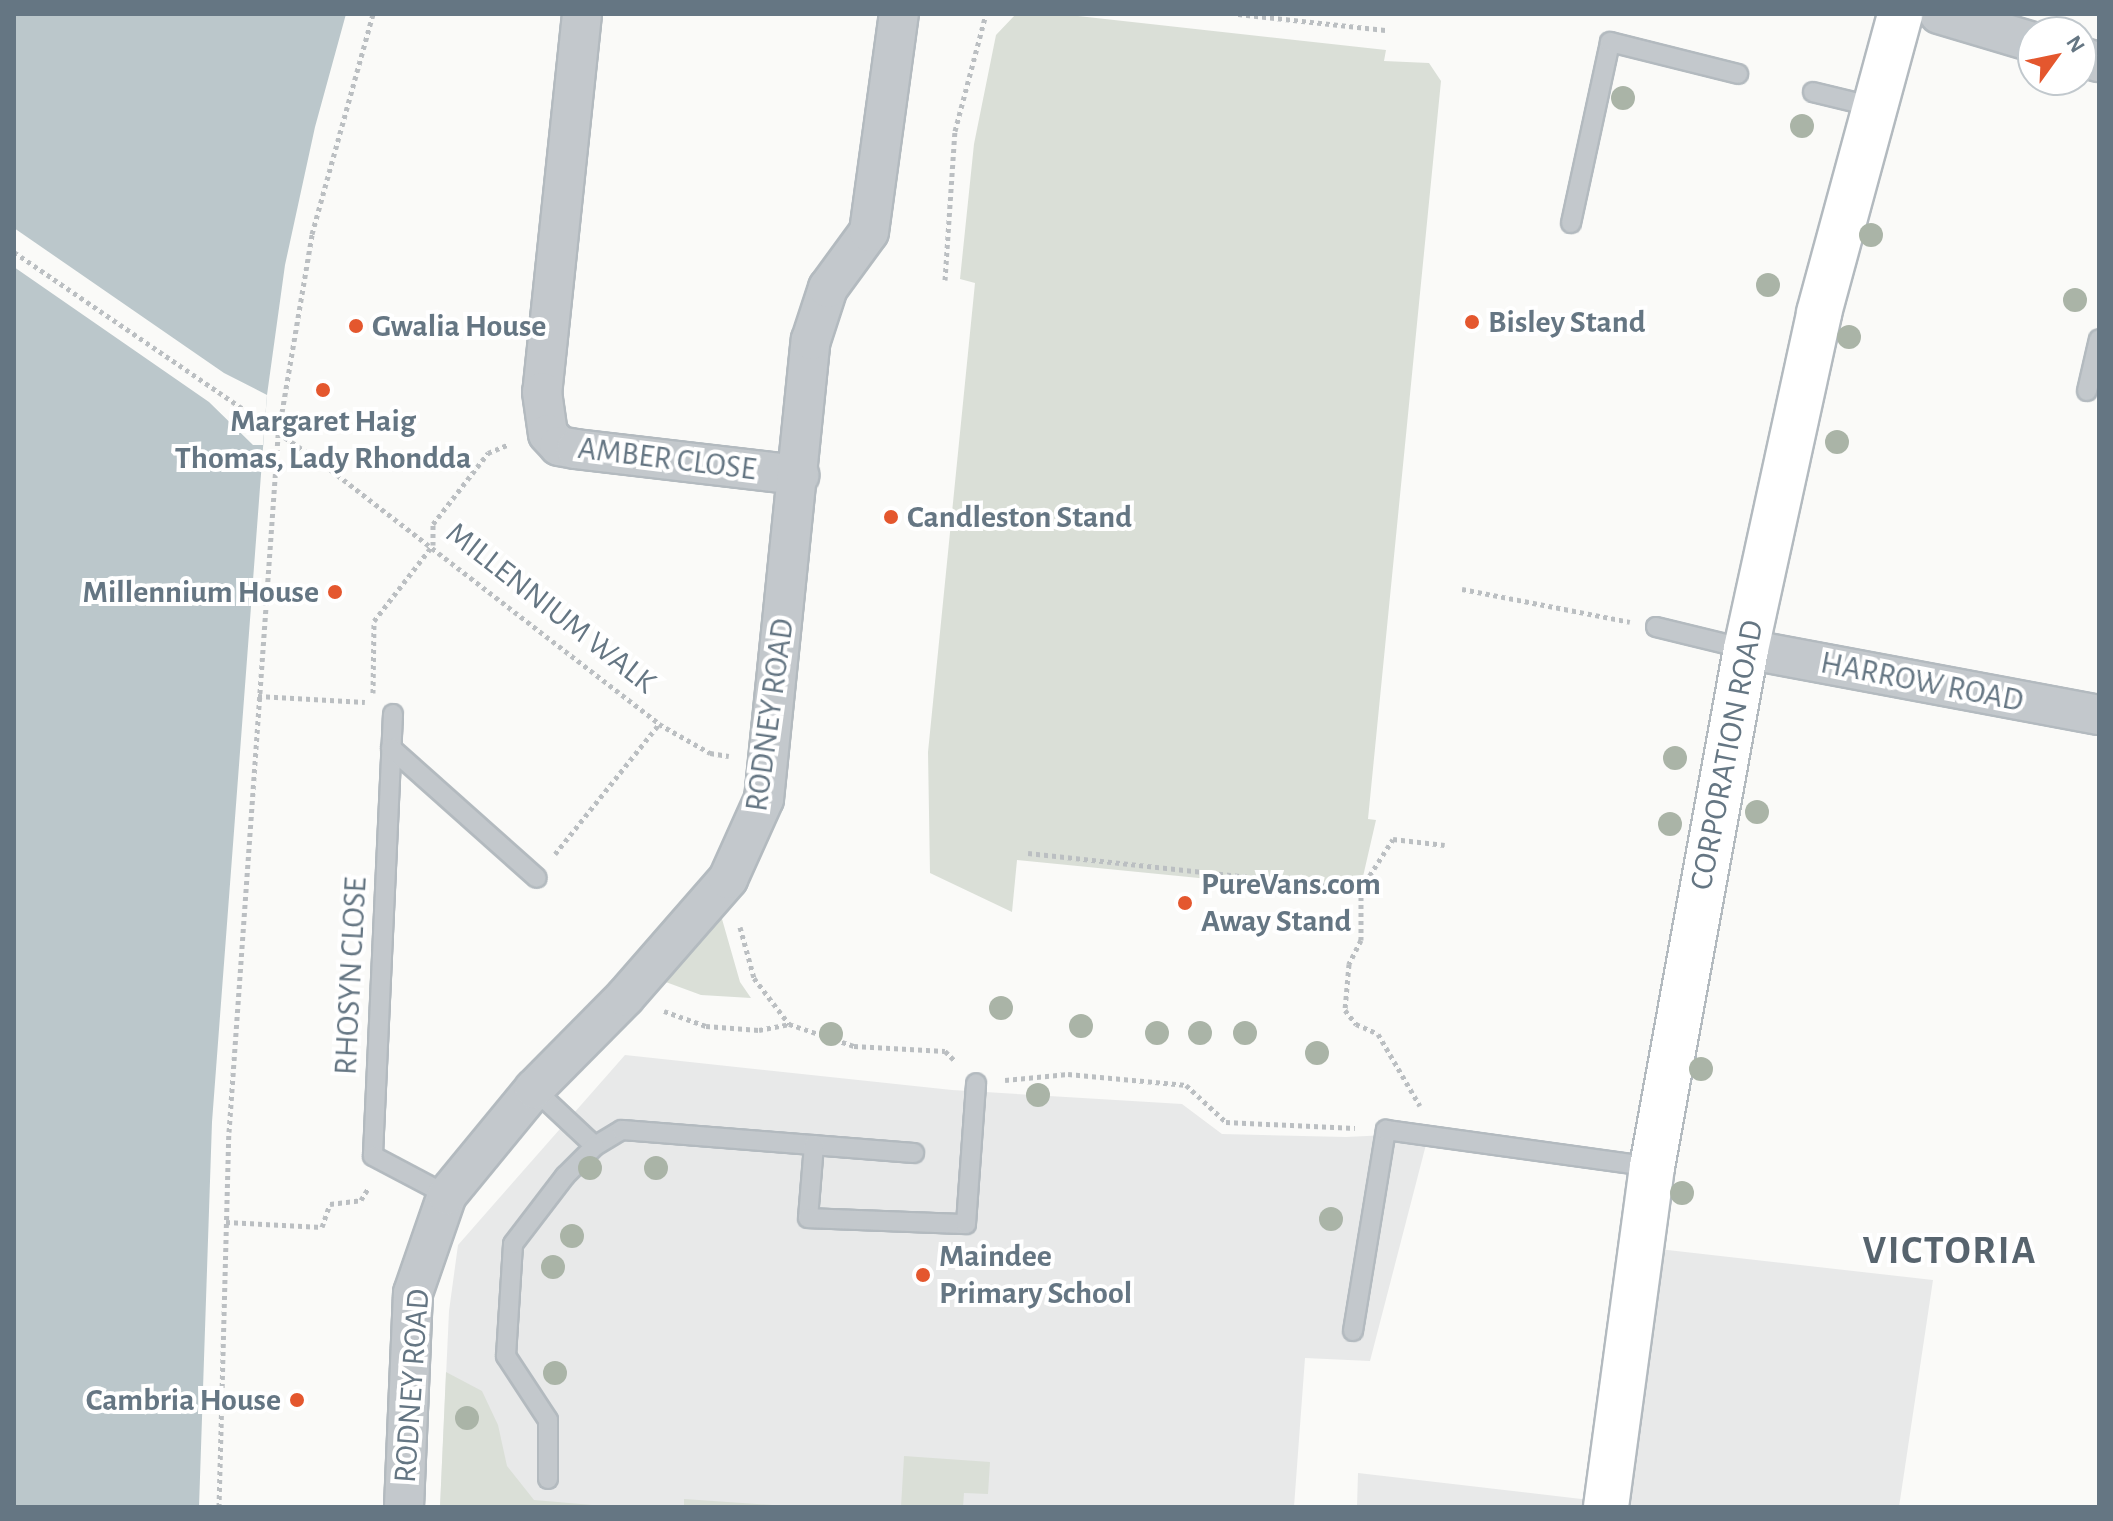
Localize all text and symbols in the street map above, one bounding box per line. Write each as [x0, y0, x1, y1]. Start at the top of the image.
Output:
north arrow [2017, 16, 2097, 96]
text: N [2062, 32, 2089, 56]
place label: Bisley Stand [1488, 303, 1646, 341]
place label: Gwalia House [372, 307, 546, 345]
marker: Bisley Stand [1463, 313, 1481, 331]
marker: Gwalia House [347, 317, 365, 335]
marker: Margaret Haig Thomas, Lady Rhondda [314, 381, 332, 399]
place label: Margaret Haig Thomas, Lady Rhondda [175, 403, 471, 478]
street label: AMBER CLOSE [576, 429, 758, 489]
place label: Candleston Stand [907, 498, 1132, 536]
marker: Candleston Stand [882, 508, 900, 526]
street label: MILLENNIUM WALK [438, 514, 664, 702]
place label: Millennium House [82, 573, 319, 611]
marker: Millennium House [326, 583, 344, 601]
street label: RODNEY ROAD [737, 616, 803, 814]
street label: CORPORATION ROAD [1682, 617, 1772, 893]
street label: HARROW ROAD [1817, 644, 2027, 720]
place label: PureVans.com Away Stand [1201, 866, 1381, 941]
street label: RHOSYN CLOSE [327, 876, 375, 1076]
marker: PureVans.com Away Stand [1176, 894, 1194, 912]
district label: VICTORIA [1862, 1227, 2038, 1275]
place label: Maindee Primary School [939, 1238, 1132, 1313]
marker: Maindee Primary School [914, 1266, 932, 1284]
street label: RODNEY ROAD [386, 1288, 438, 1484]
place label: Cambria House [86, 1381, 281, 1419]
marker: Cambria House [288, 1391, 306, 1409]

